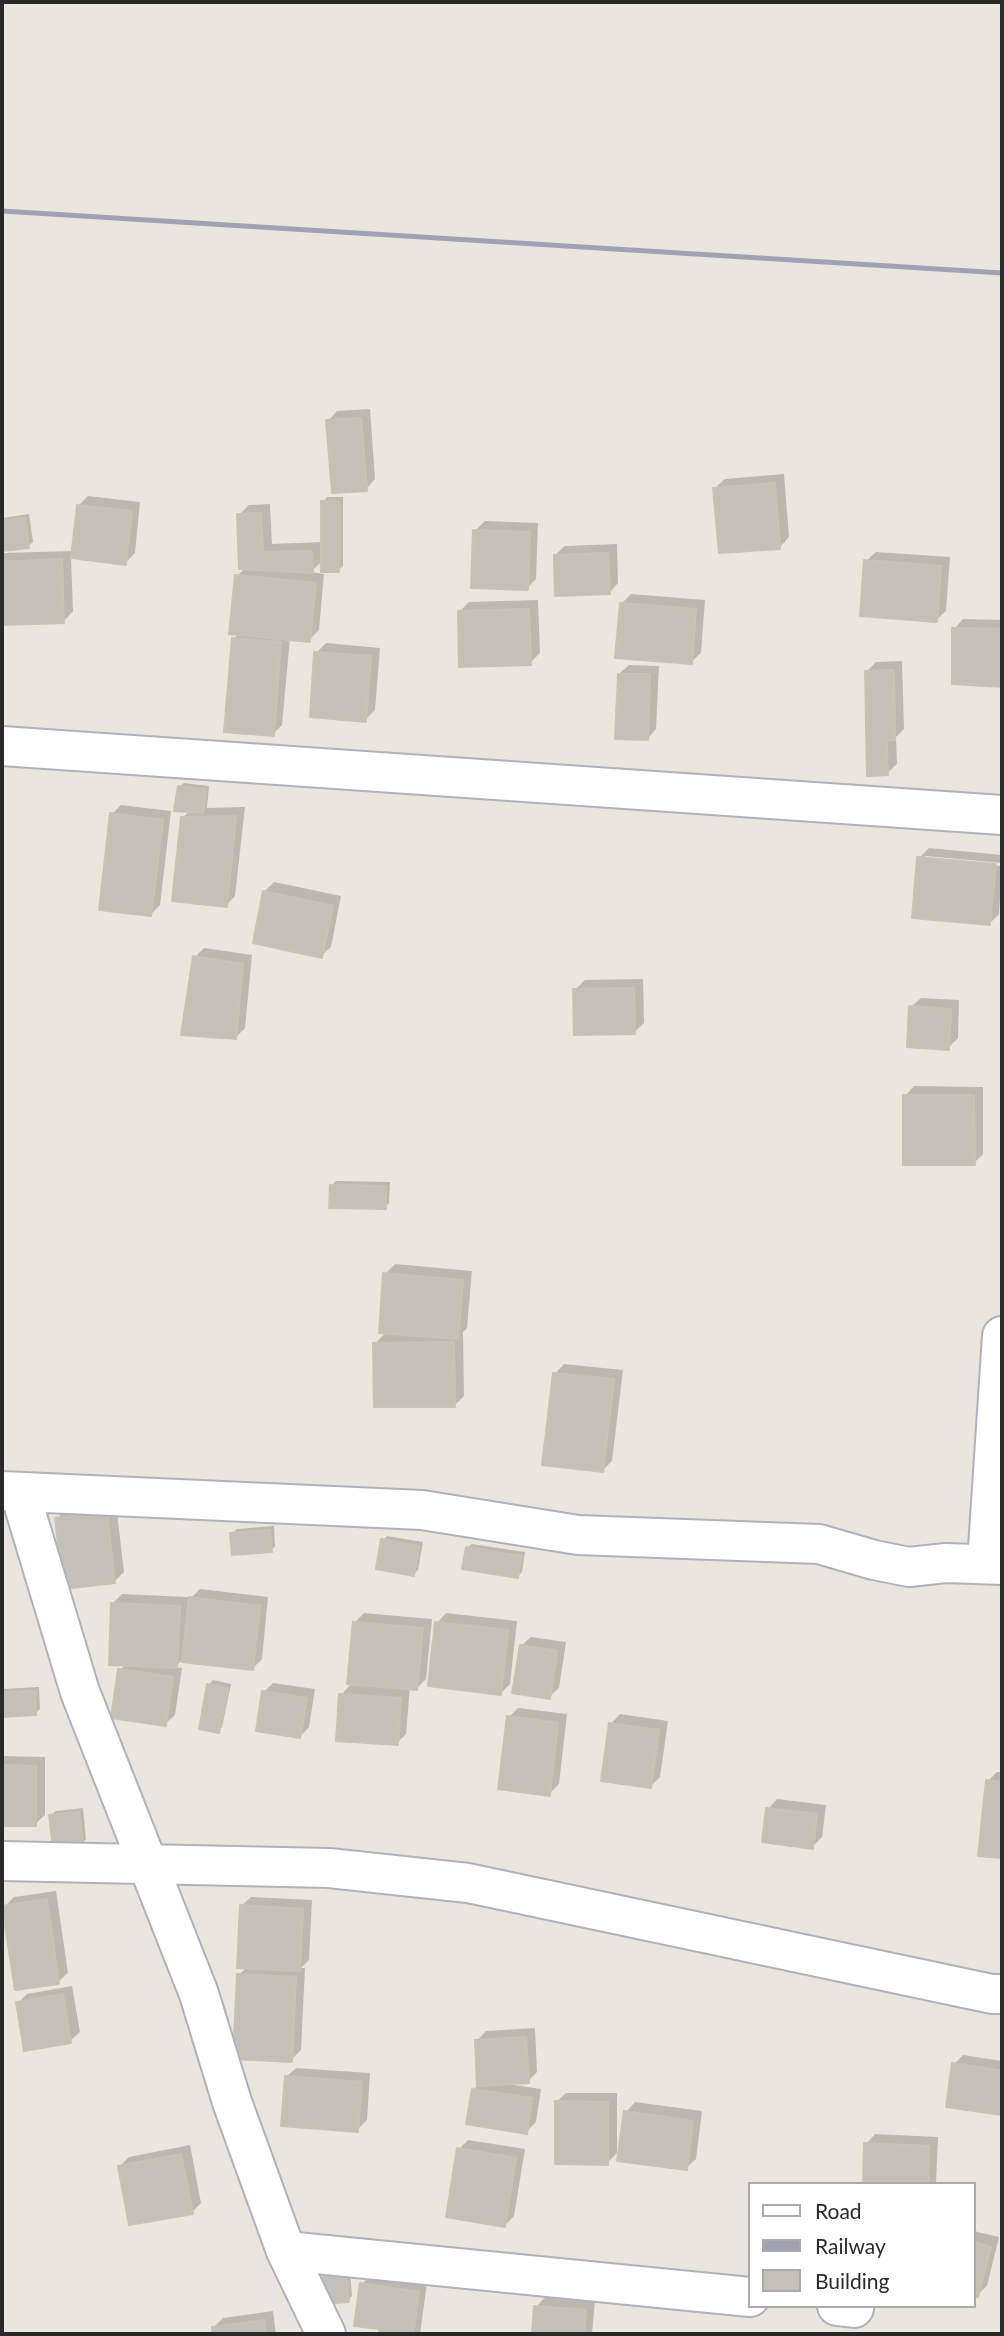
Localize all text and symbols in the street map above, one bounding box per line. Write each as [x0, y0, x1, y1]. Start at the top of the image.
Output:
legend [748, 2182, 976, 2308]
text: Road [815, 2198, 862, 2223]
text: Railway [815, 2233, 886, 2258]
text: Building [815, 2268, 890, 2293]

